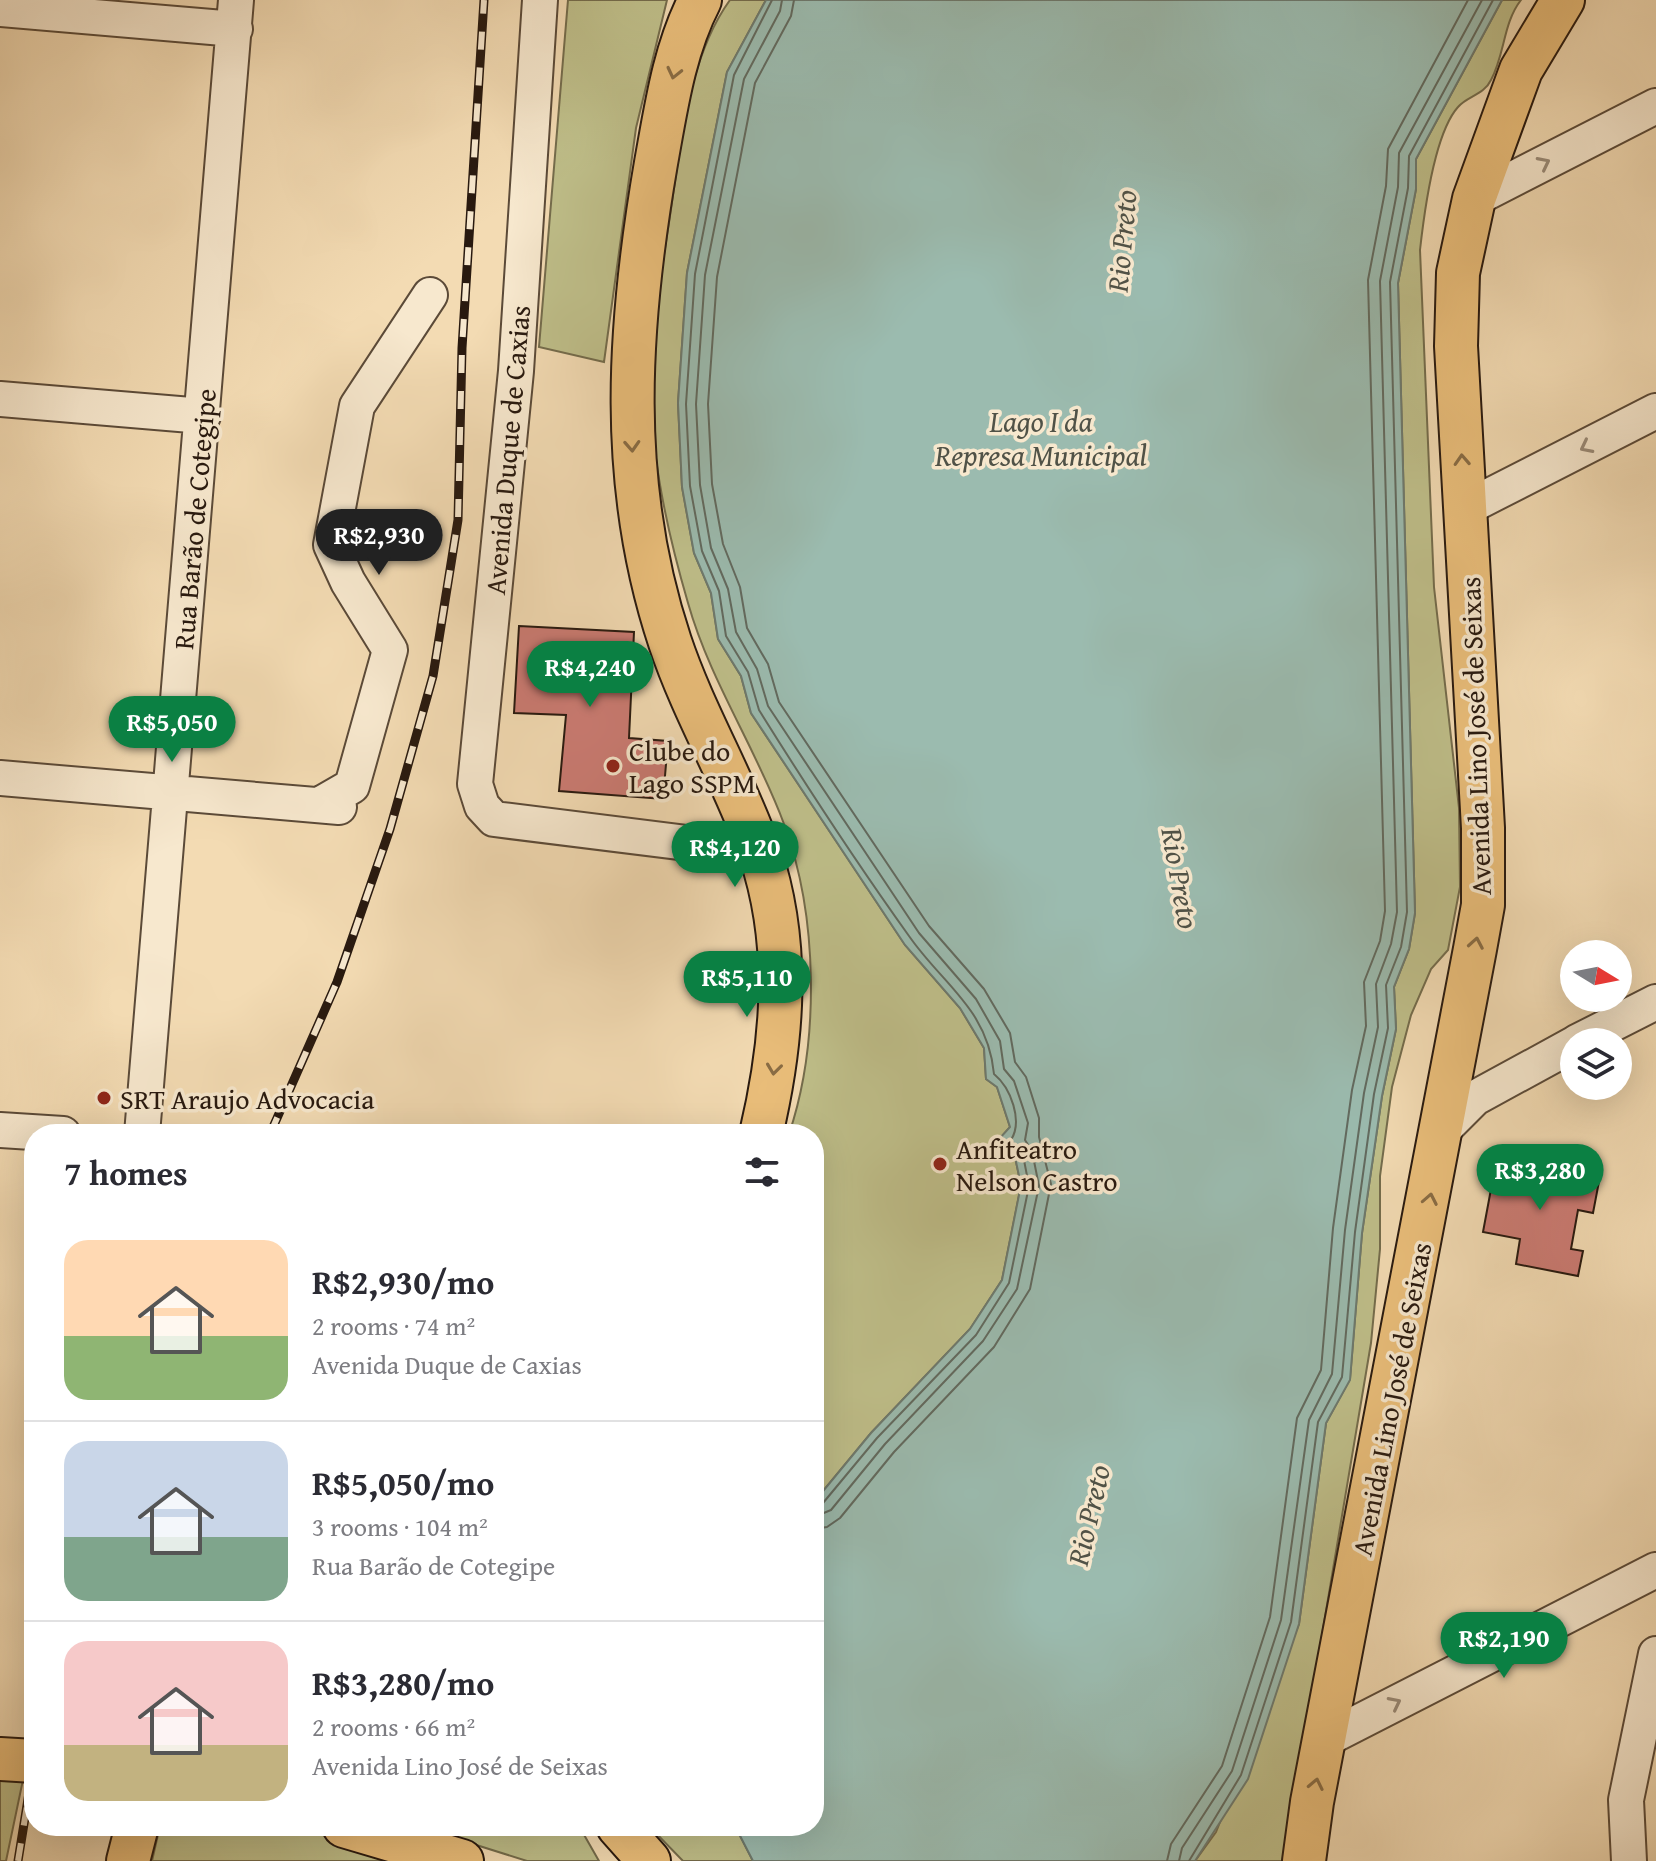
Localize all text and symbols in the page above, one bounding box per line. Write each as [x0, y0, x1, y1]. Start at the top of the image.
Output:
one-way arrow [666, 66, 683, 79]
one-way arrow [1535, 158, 1550, 173]
water label: Rio Preto [1095, 188, 1147, 295]
street label: Avenida Duque de Caxias [474, 304, 540, 596]
street label: Rua Barão de Cotegipe [162, 387, 226, 651]
water label: Lago I da Represa Municipal [934, 399, 1147, 477]
one-way arrow [1580, 437, 1595, 452]
one-way arrow [624, 440, 641, 453]
one-way arrow [1453, 453, 1470, 466]
pin: R$2,930 [305, 509, 453, 577]
text: R$2,930 [334, 515, 424, 554]
street label: Avenida Lino José de Seixas [1449, 576, 1501, 896]
pin: R$4,240 [516, 641, 664, 709]
text: R$4,240 [545, 647, 635, 686]
pin: R$5,050 [98, 696, 246, 764]
text: R$5,050 [127, 702, 217, 741]
place label: Clube do Lago SSPM [629, 730, 756, 803]
marker: Clube do Lago SSPM [604, 757, 622, 775]
pin: R$4,120 [661, 821, 809, 889]
water label: Rio Preto [1150, 823, 1212, 932]
text: R$4,120 [690, 827, 780, 866]
one-way arrow [1467, 936, 1484, 950]
north arrow [1560, 940, 1632, 1012]
map controls [1560, 940, 1632, 1100]
pin: R$5,110 [673, 951, 821, 1019]
text: R$5,110 [702, 957, 792, 996]
button: layers [1560, 1028, 1632, 1100]
one-way arrow [766, 1063, 783, 1076]
place label: SRT Araujo Advocacia [120, 1078, 375, 1119]
marker: SRT Araujo Advocacia [95, 1089, 113, 1107]
place label: Anfiteatro Nelson Castro [956, 1128, 1117, 1201]
pin: R$3,280 [1466, 1144, 1614, 1212]
text: 7 homes [64, 1148, 188, 1197]
icon: filters [740, 1150, 784, 1194]
text: R$3,280 [1495, 1150, 1585, 1189]
marker: Anfiteatro Nelson Castro [931, 1155, 949, 1173]
one-way arrow [1420, 1192, 1437, 1206]
street label: Avenida Lino José de Seixas [1340, 1239, 1442, 1559]
text: R$2,930/mo [312, 1257, 494, 1306]
icon: home [128, 1272, 224, 1368]
text: 2 rooms · 74 m² [312, 1306, 475, 1345]
text: Avenida Duque de Caxias [312, 1345, 582, 1384]
text: R$5,050/mo [312, 1458, 494, 1507]
water label: Rio Preto [1055, 1460, 1121, 1571]
icon: home [128, 1473, 224, 1569]
text: 3 rooms · 104 m² [312, 1507, 488, 1546]
text: Rua Barão de Cotegipe [312, 1546, 555, 1585]
pin: R$2,190 [1430, 1612, 1578, 1680]
text: R$2,190 [1459, 1618, 1549, 1657]
text: R$3,280/mo [312, 1658, 494, 1707]
icon: home [128, 1673, 224, 1769]
one-way arrow [1387, 1698, 1402, 1713]
text: 2 rooms · 66 m² [312, 1707, 475, 1746]
text: Avenida Lino José de Seixas [312, 1746, 608, 1785]
one-way arrow [1307, 1778, 1324, 1791]

